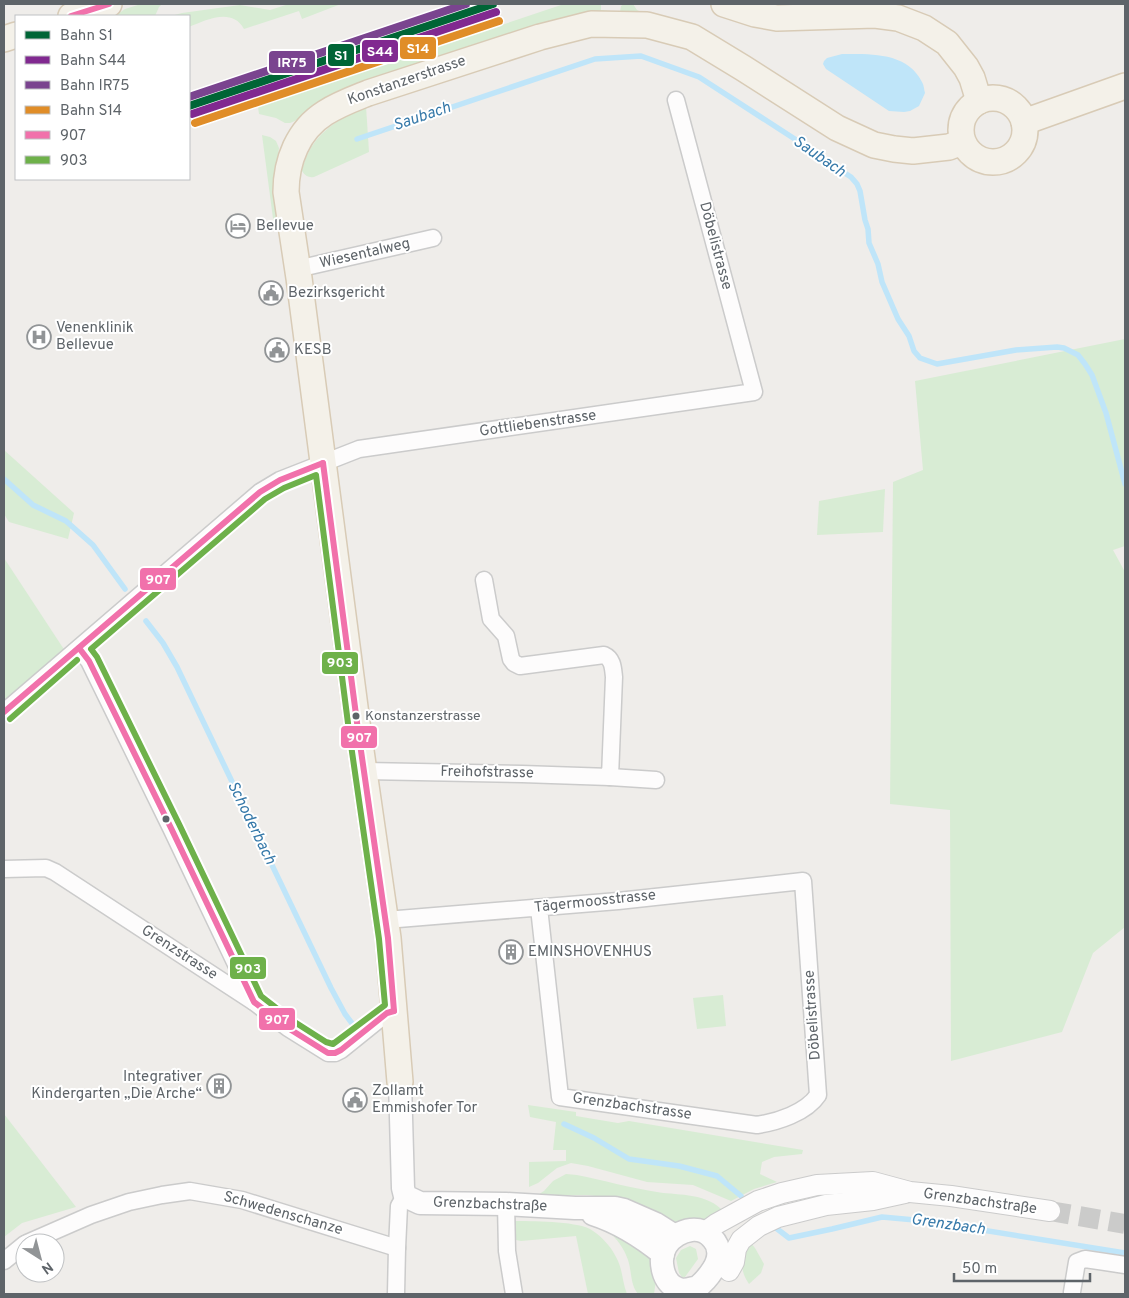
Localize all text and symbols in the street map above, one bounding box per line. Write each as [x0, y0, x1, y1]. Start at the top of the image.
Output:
legend [15, 15, 190, 180]
text: Bahn S1 [60, 27, 113, 46]
line badge: S14 [399, 36, 437, 60]
line badge: S44 [361, 39, 399, 63]
text: S14 [406, 41, 430, 58]
line badge: S1 [327, 43, 355, 67]
text: S44 [367, 44, 393, 61]
text: S1 [334, 48, 348, 65]
line badge: IR75 [268, 50, 316, 74]
text: Bahn S44 [60, 52, 126, 71]
street label: Konstanzerstrasse [345, 52, 469, 110]
text: IR75 [277, 55, 307, 72]
text: Bahn IR75 [60, 77, 129, 96]
water label: Saubach [391, 98, 454, 136]
text: Bahn S14 [60, 102, 122, 121]
text: 907 [60, 127, 86, 146]
water label: Saubach [789, 132, 849, 182]
text: 903 [60, 152, 88, 171]
street label: Döbelistrasse [694, 200, 736, 292]
hotel icon: Bellevue [225, 213, 251, 239]
place label: Bellevue [256, 217, 314, 236]
street label: Wiesentalweg [318, 234, 412, 274]
public building icon: Bezirksgericht [258, 280, 284, 306]
place label: Bezirksgericht [288, 284, 385, 303]
place label: Venenklinik Bellevue [56, 319, 134, 355]
hospital icon: Venenklinik Bellevue [26, 324, 52, 350]
public building icon: KESB [264, 337, 290, 363]
place label: KESB [294, 341, 332, 360]
street label: Gottliebenstrasse [478, 406, 598, 442]
line badge: 907 [139, 567, 177, 591]
text: 907 [145, 572, 171, 589]
line badge: 903 [321, 651, 359, 675]
text: 903 [327, 655, 353, 672]
place label: Konstanzerstrasse [365, 708, 481, 725]
marker: Konstanzerstrasse [351, 711, 361, 721]
line badge: 907 [340, 725, 378, 749]
text: 907 [346, 730, 372, 747]
street label: Freihofstrasse [440, 763, 534, 783]
water label: Schoderbach [222, 778, 280, 868]
unlabelled marker [161, 814, 171, 824]
street label: Tägermoosstrasse [533, 886, 657, 918]
street label: Grenzstrasse [137, 921, 221, 985]
building icon: EMINSHOVENHUS [498, 939, 524, 965]
place label: EMINSHOVENHUS [528, 943, 652, 962]
line badge: 903 [229, 956, 267, 980]
text: 903 [235, 961, 261, 978]
street label: Döbelistrasse [800, 969, 826, 1061]
line badge: 907 [258, 1007, 296, 1031]
text: 907 [264, 1012, 290, 1029]
place label: Integrativer Kindergarten „Die Arche“ [31, 1068, 202, 1104]
building icon: Integrativer Kindergarten „Die Arche“ [206, 1073, 232, 1099]
place label: Zollamt Emmishofer Tor [372, 1082, 478, 1118]
public building icon: Zollamt Emmishofer Tor [342, 1087, 368, 1113]
street label: Grenzbachstrasse [571, 1089, 693, 1125]
street label: Grenzbachstraße [922, 1185, 1038, 1219]
street label: Schwedenschanze [221, 1188, 345, 1240]
street label: Grenzbachstraße [432, 1194, 548, 1216]
water label: Grenzbach [910, 1210, 987, 1240]
north arrow [15, 1233, 65, 1283]
scale bar [954, 1250, 1090, 1282]
text: N [38, 1257, 56, 1277]
text: 50 m [962, 1260, 997, 1279]

